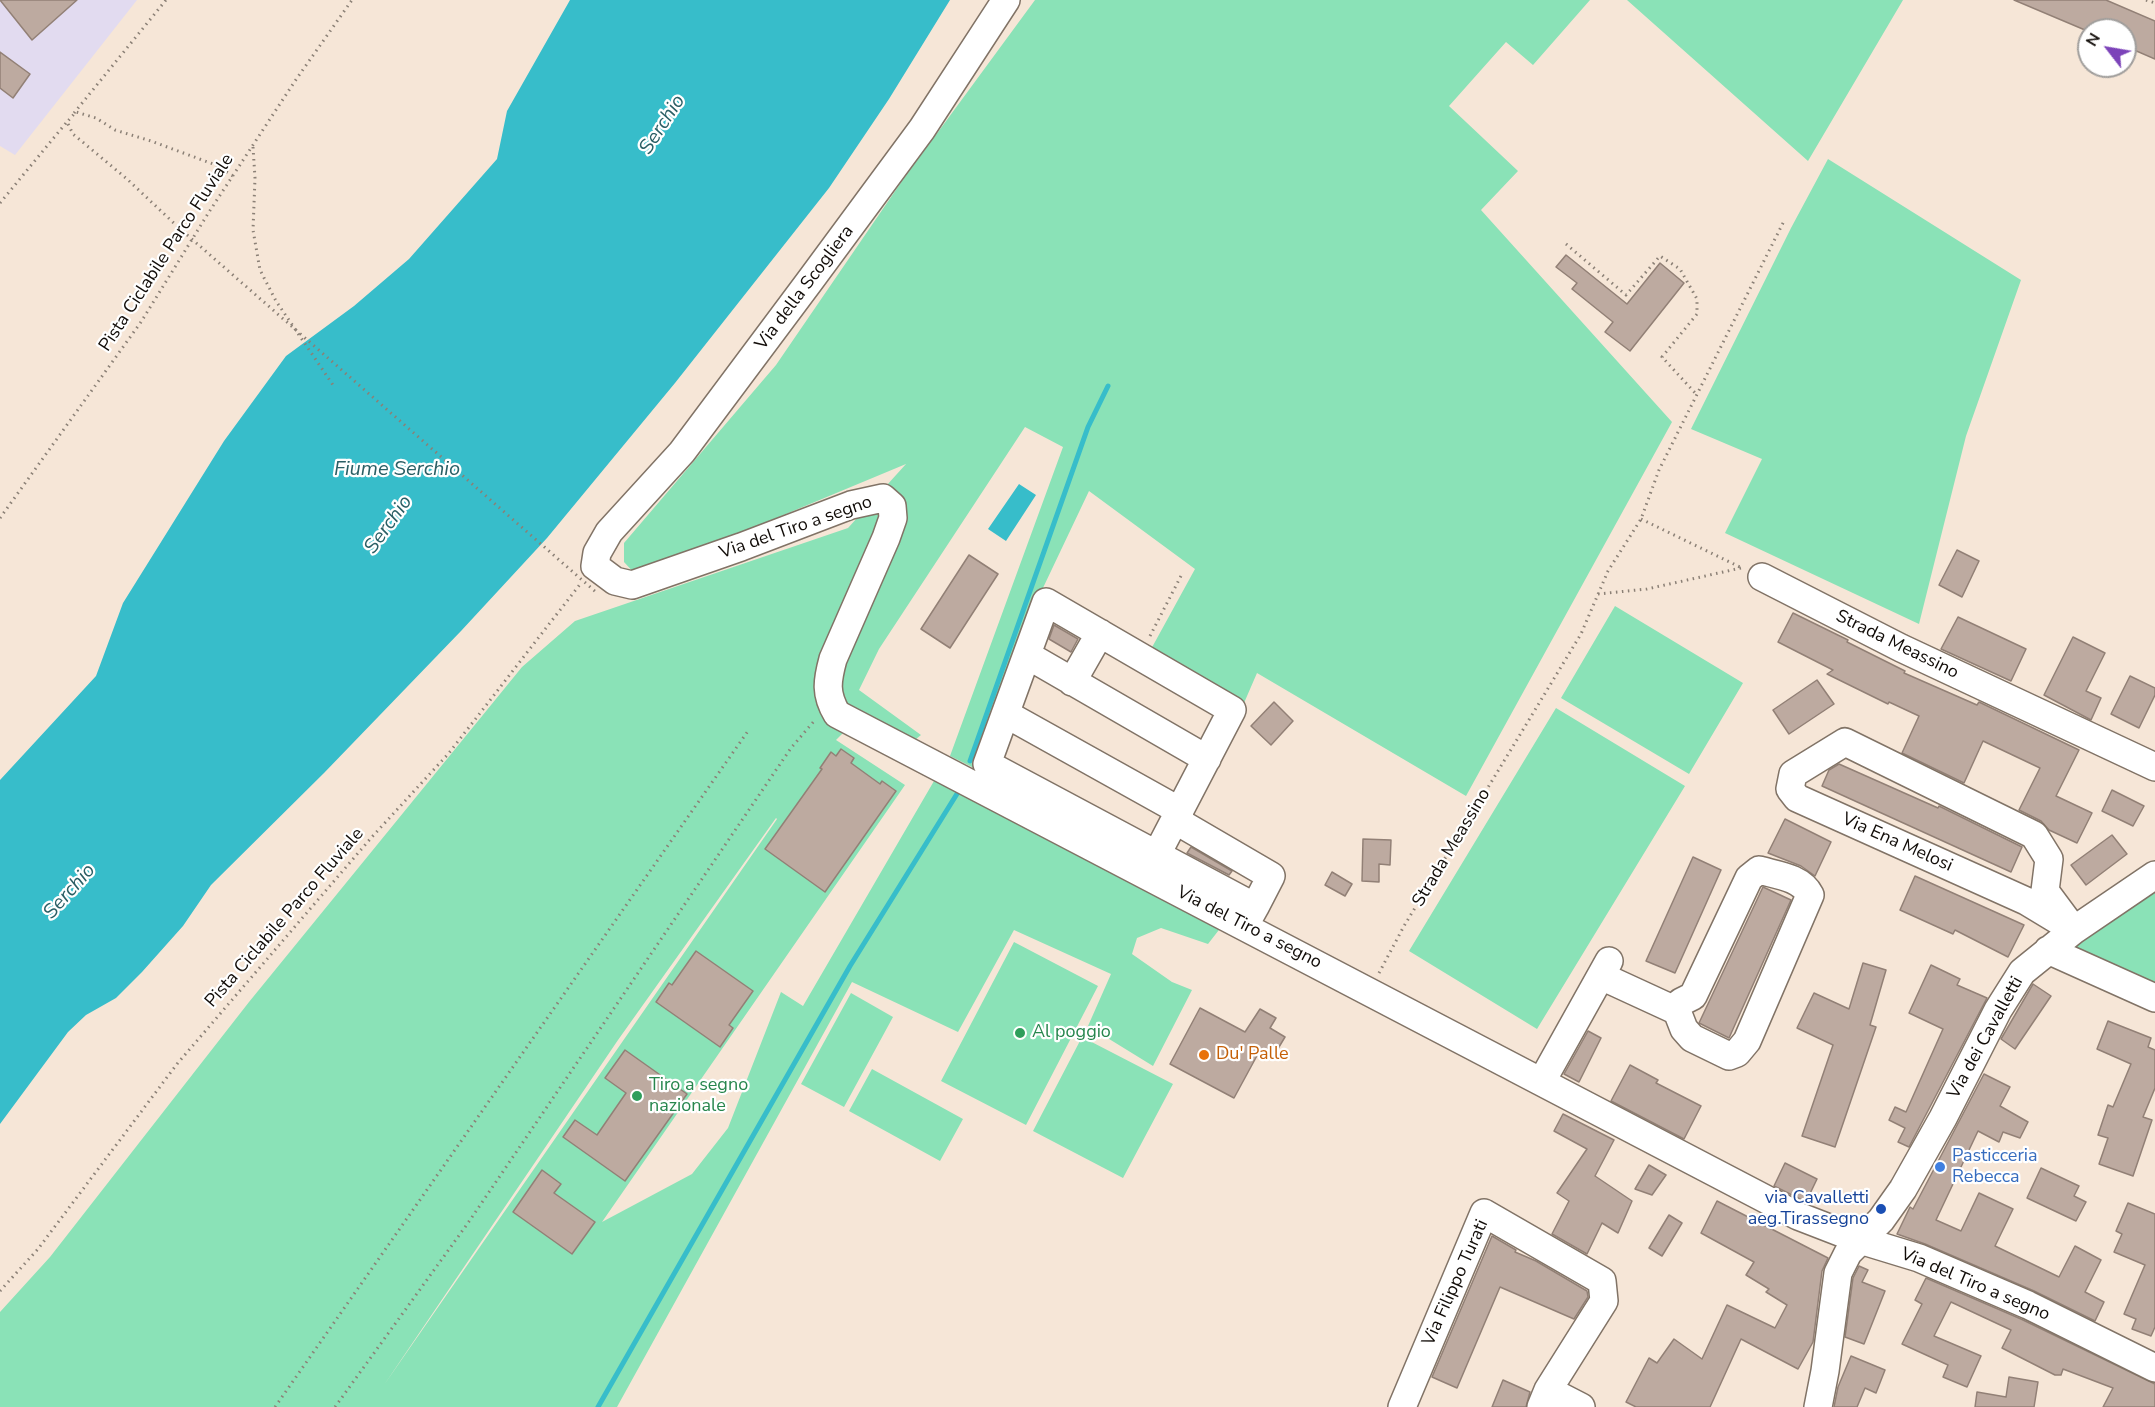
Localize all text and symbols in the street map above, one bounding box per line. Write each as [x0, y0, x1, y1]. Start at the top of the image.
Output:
north arrow [2077, 18, 2137, 78]
text: N [2081, 29, 2106, 51]
water label: Serchio [635, 91, 691, 159]
street label: Pista Ciclabile Parco Fluviale [95, 150, 239, 356]
street label: Via della Scogliera [751, 221, 859, 355]
water label: Fiume Serchio [334, 458, 460, 482]
water label: Serchio [360, 491, 418, 559]
street label: Via del Tiro a segno [717, 492, 875, 564]
street label: Strada Meassino [1832, 606, 1962, 684]
street label: Strada Meassino [1408, 785, 1496, 911]
street label: Via Ena Melosi [1838, 809, 1956, 877]
street label: Pista Ciclabile Parco Fluviale [201, 824, 369, 1012]
water label: Serchio [39, 859, 101, 925]
street label: Via del Tiro a segno [1173, 882, 1325, 974]
street label: Via dei Cavalletti [1944, 973, 2028, 1103]
place label: Al poggio [1032, 1022, 1111, 1044]
marker: Al poggio [1013, 1026, 1027, 1040]
place label: Du' Palle [1216, 1044, 1289, 1066]
marker: Du' Palle [1197, 1048, 1211, 1062]
place label: Tiro a segno nazionale [649, 1075, 748, 1118]
marker: Tiro a segno nazionale [630, 1089, 644, 1103]
place label: Pasticceria Rebecca [1952, 1146, 2038, 1188]
marker: Pasticceria Rebecca [1933, 1160, 1947, 1174]
place label: via Cavalletti aeg.Tirassegno [1748, 1188, 1869, 1230]
marker: via Cavalletti aeg.Tirassegno [1874, 1202, 1888, 1216]
street label: Via Filippo Turati [1418, 1217, 1494, 1349]
street label: Via del Tiro a segno [1897, 1244, 2053, 1326]

